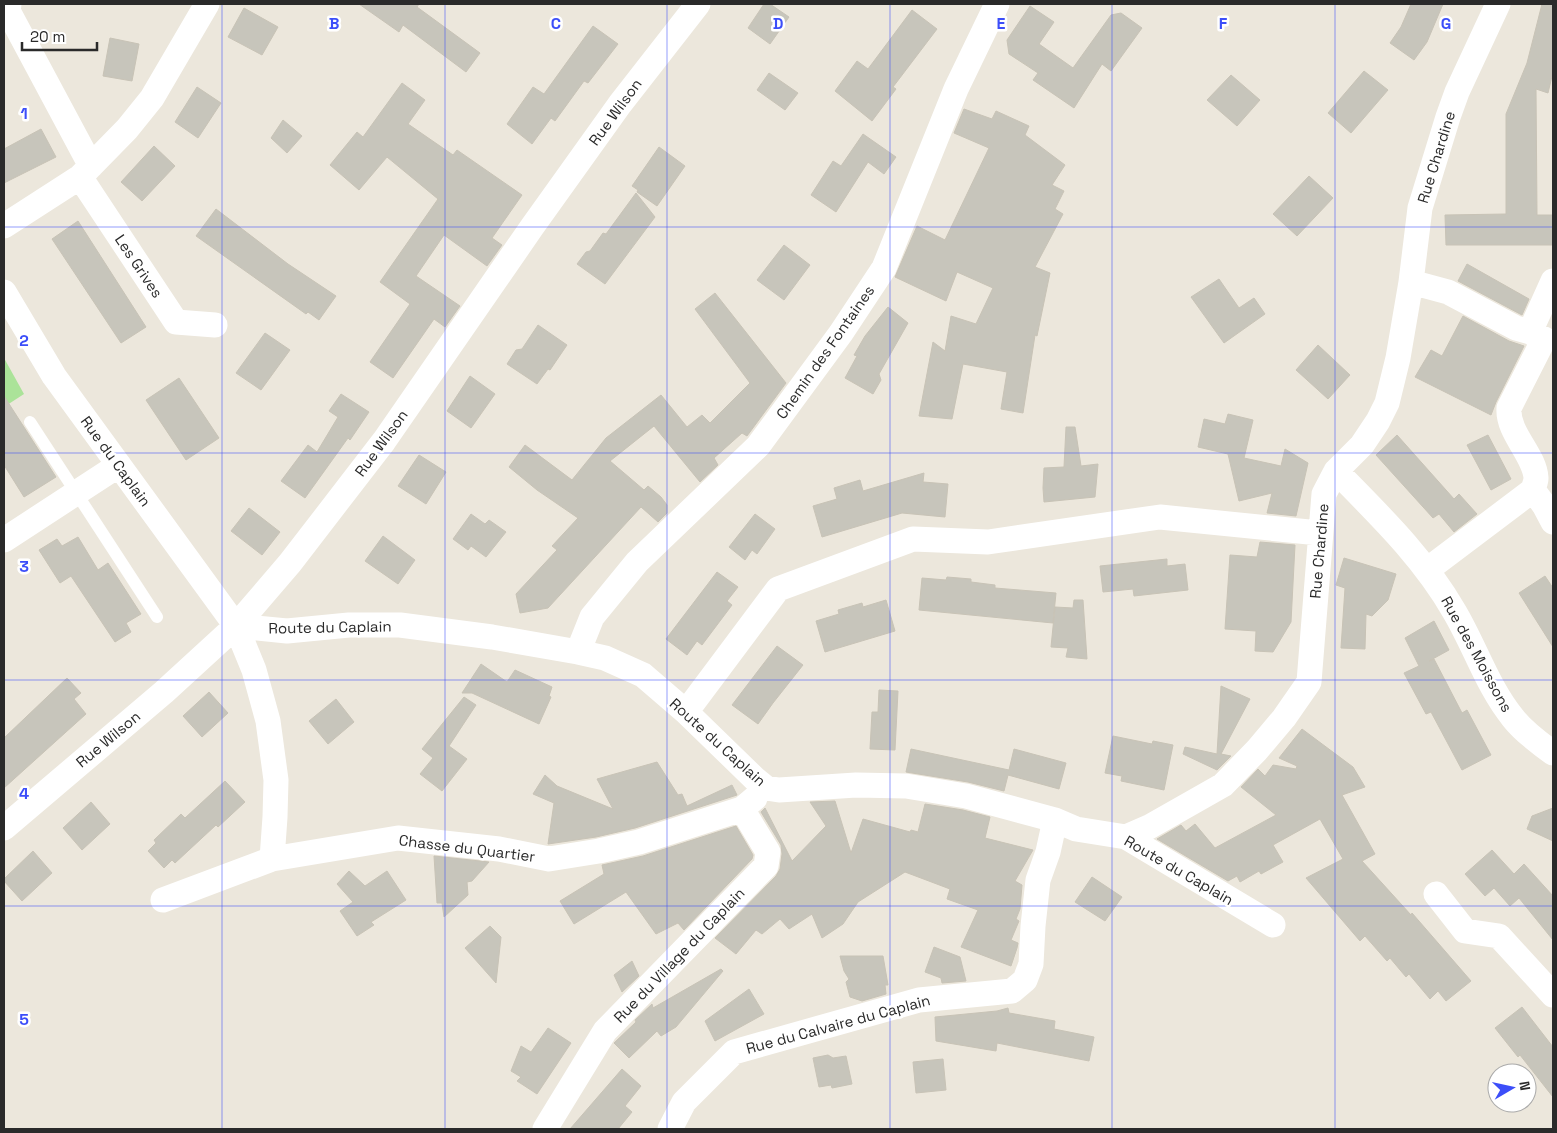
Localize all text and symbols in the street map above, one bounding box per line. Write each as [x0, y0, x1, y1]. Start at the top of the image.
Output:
text: B [329, 13, 339, 34]
text: C [551, 13, 561, 34]
text: D [773, 13, 783, 34]
text: E [997, 13, 1006, 34]
text: F [1219, 13, 1228, 34]
text: G [1441, 13, 1451, 34]
scale bar [22, 20, 98, 52]
text: 20 m [30, 27, 65, 46]
street label: Rue Wilson [584, 75, 646, 149]
text: 1 [20, 103, 28, 124]
street label: Rue Chardine [1413, 108, 1459, 206]
street label: Les Grives [111, 231, 167, 301]
street label: Chemin des Fontaines [772, 281, 878, 423]
text: 2 [19, 330, 29, 351]
street label: Rue Wilson [350, 406, 412, 480]
street label: Rue du Caplain [77, 412, 155, 510]
street label: Rue Chardine [1305, 502, 1333, 599]
text: 3 [19, 556, 29, 577]
street label: Rue des Moissons [1437, 593, 1517, 715]
street label: Route du Caplain [268, 616, 392, 638]
street label: Route du Caplain [666, 694, 770, 790]
street label: Rue Wilson [72, 707, 144, 771]
text: 4 [19, 783, 29, 804]
street label: Chasse du Quartier [398, 830, 537, 866]
street label: Route du Caplain [1121, 831, 1237, 909]
street label: Rue du Village du Caplain [609, 883, 749, 1027]
street label: Rue du Calvaire du Caplain [744, 990, 932, 1058]
text: 5 [19, 1009, 29, 1030]
north arrow [1487, 1063, 1537, 1113]
text: N [1515, 1080, 1534, 1092]

